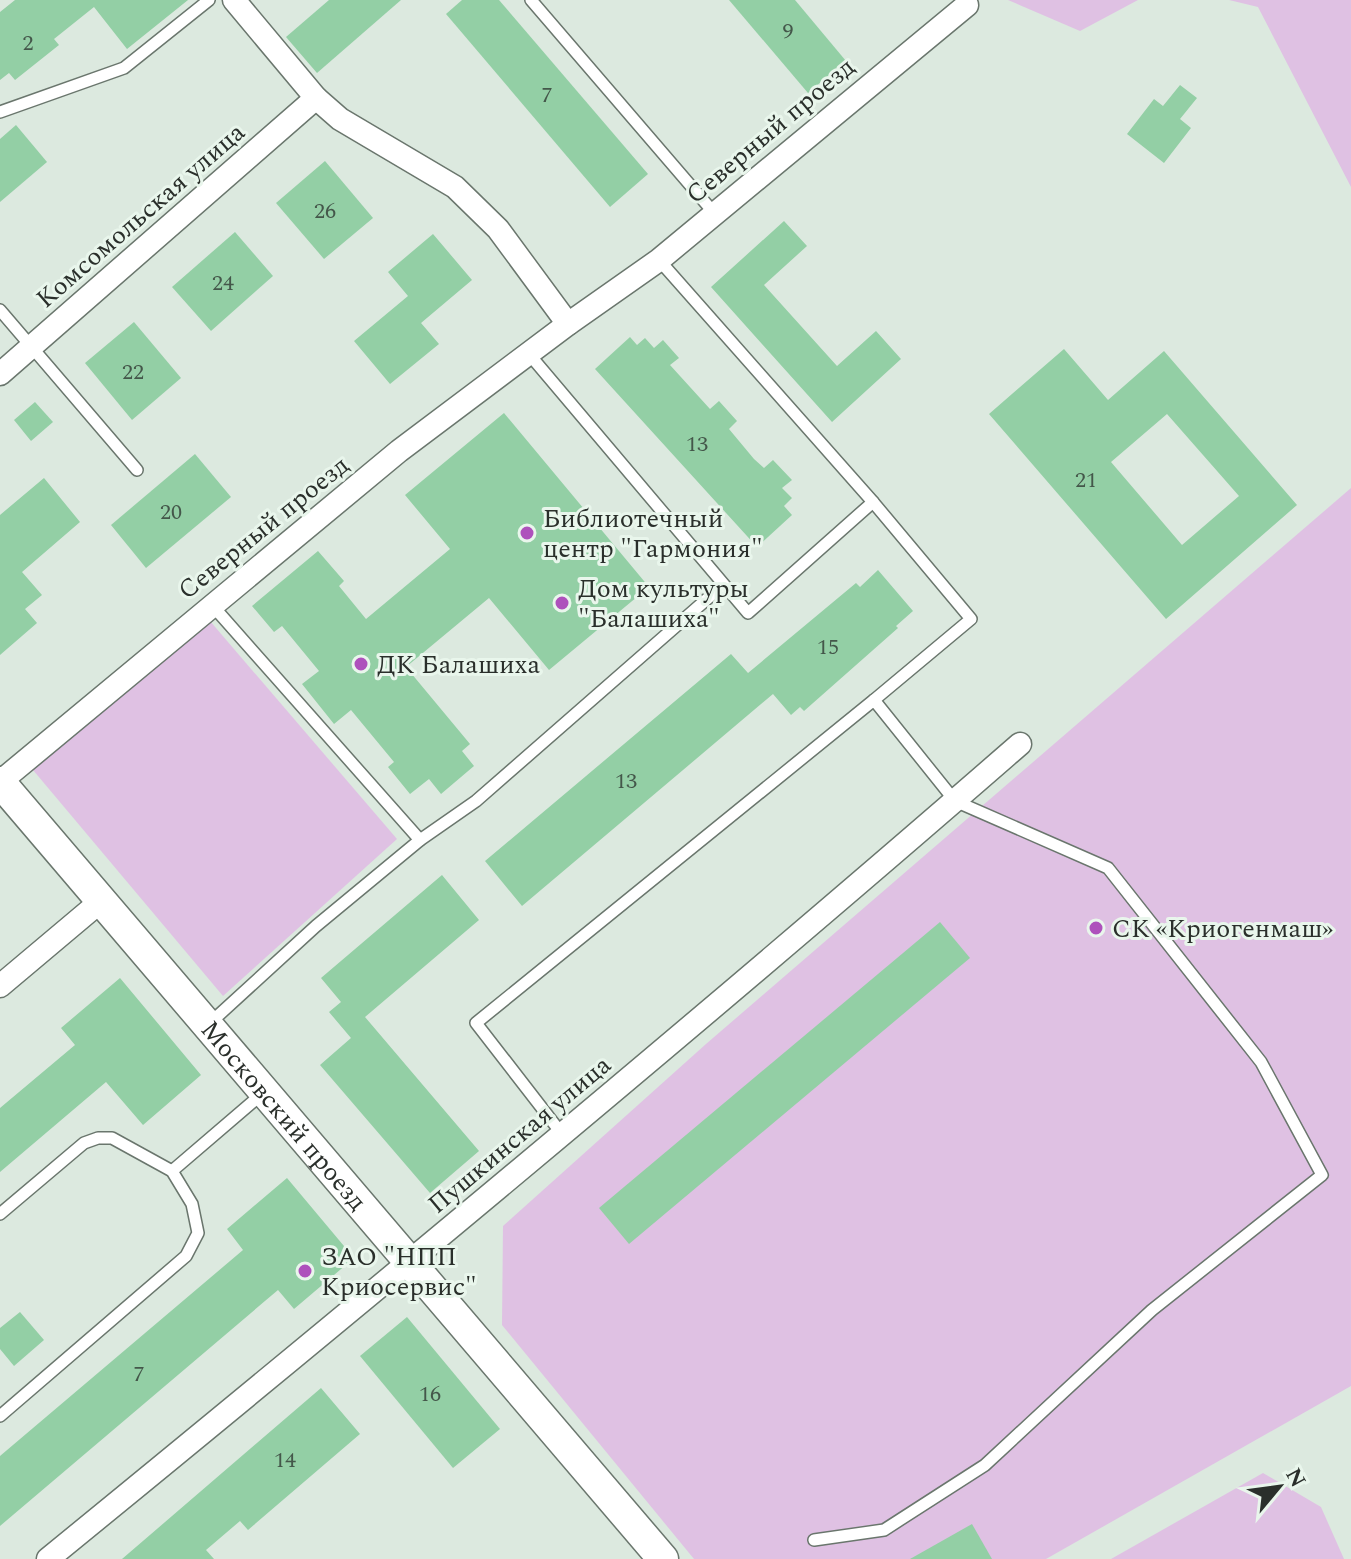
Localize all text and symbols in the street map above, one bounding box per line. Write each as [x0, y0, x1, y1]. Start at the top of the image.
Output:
house number: 9 [782, 15, 794, 48]
house number: 2 [22, 27, 34, 60]
street label: Северный проезд [677, 48, 864, 214]
house number: 7 [541, 79, 553, 112]
street label: Комсомольская улица [27, 113, 254, 318]
house number: 26 [314, 195, 336, 228]
house number: 24 [212, 267, 234, 300]
house number: 22 [122, 356, 144, 389]
house number: 13 [686, 428, 708, 461]
street label: Северный проезд [169, 446, 358, 610]
house number: 21 [1075, 464, 1097, 497]
house number: 20 [160, 496, 182, 529]
place label: Библиотечный центр "Гармония" [543, 499, 763, 569]
marker: Библиотечный центр "Гармония" [518, 524, 536, 542]
place label: Дом культуры "Балашиха" [578, 569, 749, 639]
marker: Дом культуры "Балашиха" [553, 594, 571, 612]
house number: 15 [817, 631, 839, 664]
place label: ДК Балашиха [377, 645, 540, 685]
marker: ДК Балашиха [352, 655, 370, 673]
house number: 13 [615, 765, 637, 798]
place label: СК «Криогенмаш» [1112, 909, 1333, 949]
marker: СК «Криогенмаш» [1087, 919, 1105, 937]
street label: Московский проезд [191, 1012, 377, 1220]
street label: Пушкинская улица [419, 1046, 620, 1224]
place label: ЗАО "НПП Криосервис" [321, 1237, 477, 1307]
marker: ЗАО "НПП Криосервис" [296, 1262, 314, 1280]
house number: 7 [133, 1358, 145, 1391]
house number: 16 [419, 1378, 441, 1411]
house number: 14 [274, 1444, 296, 1477]
north arrow [1239, 1447, 1319, 1527]
text: N [1276, 1462, 1314, 1494]

